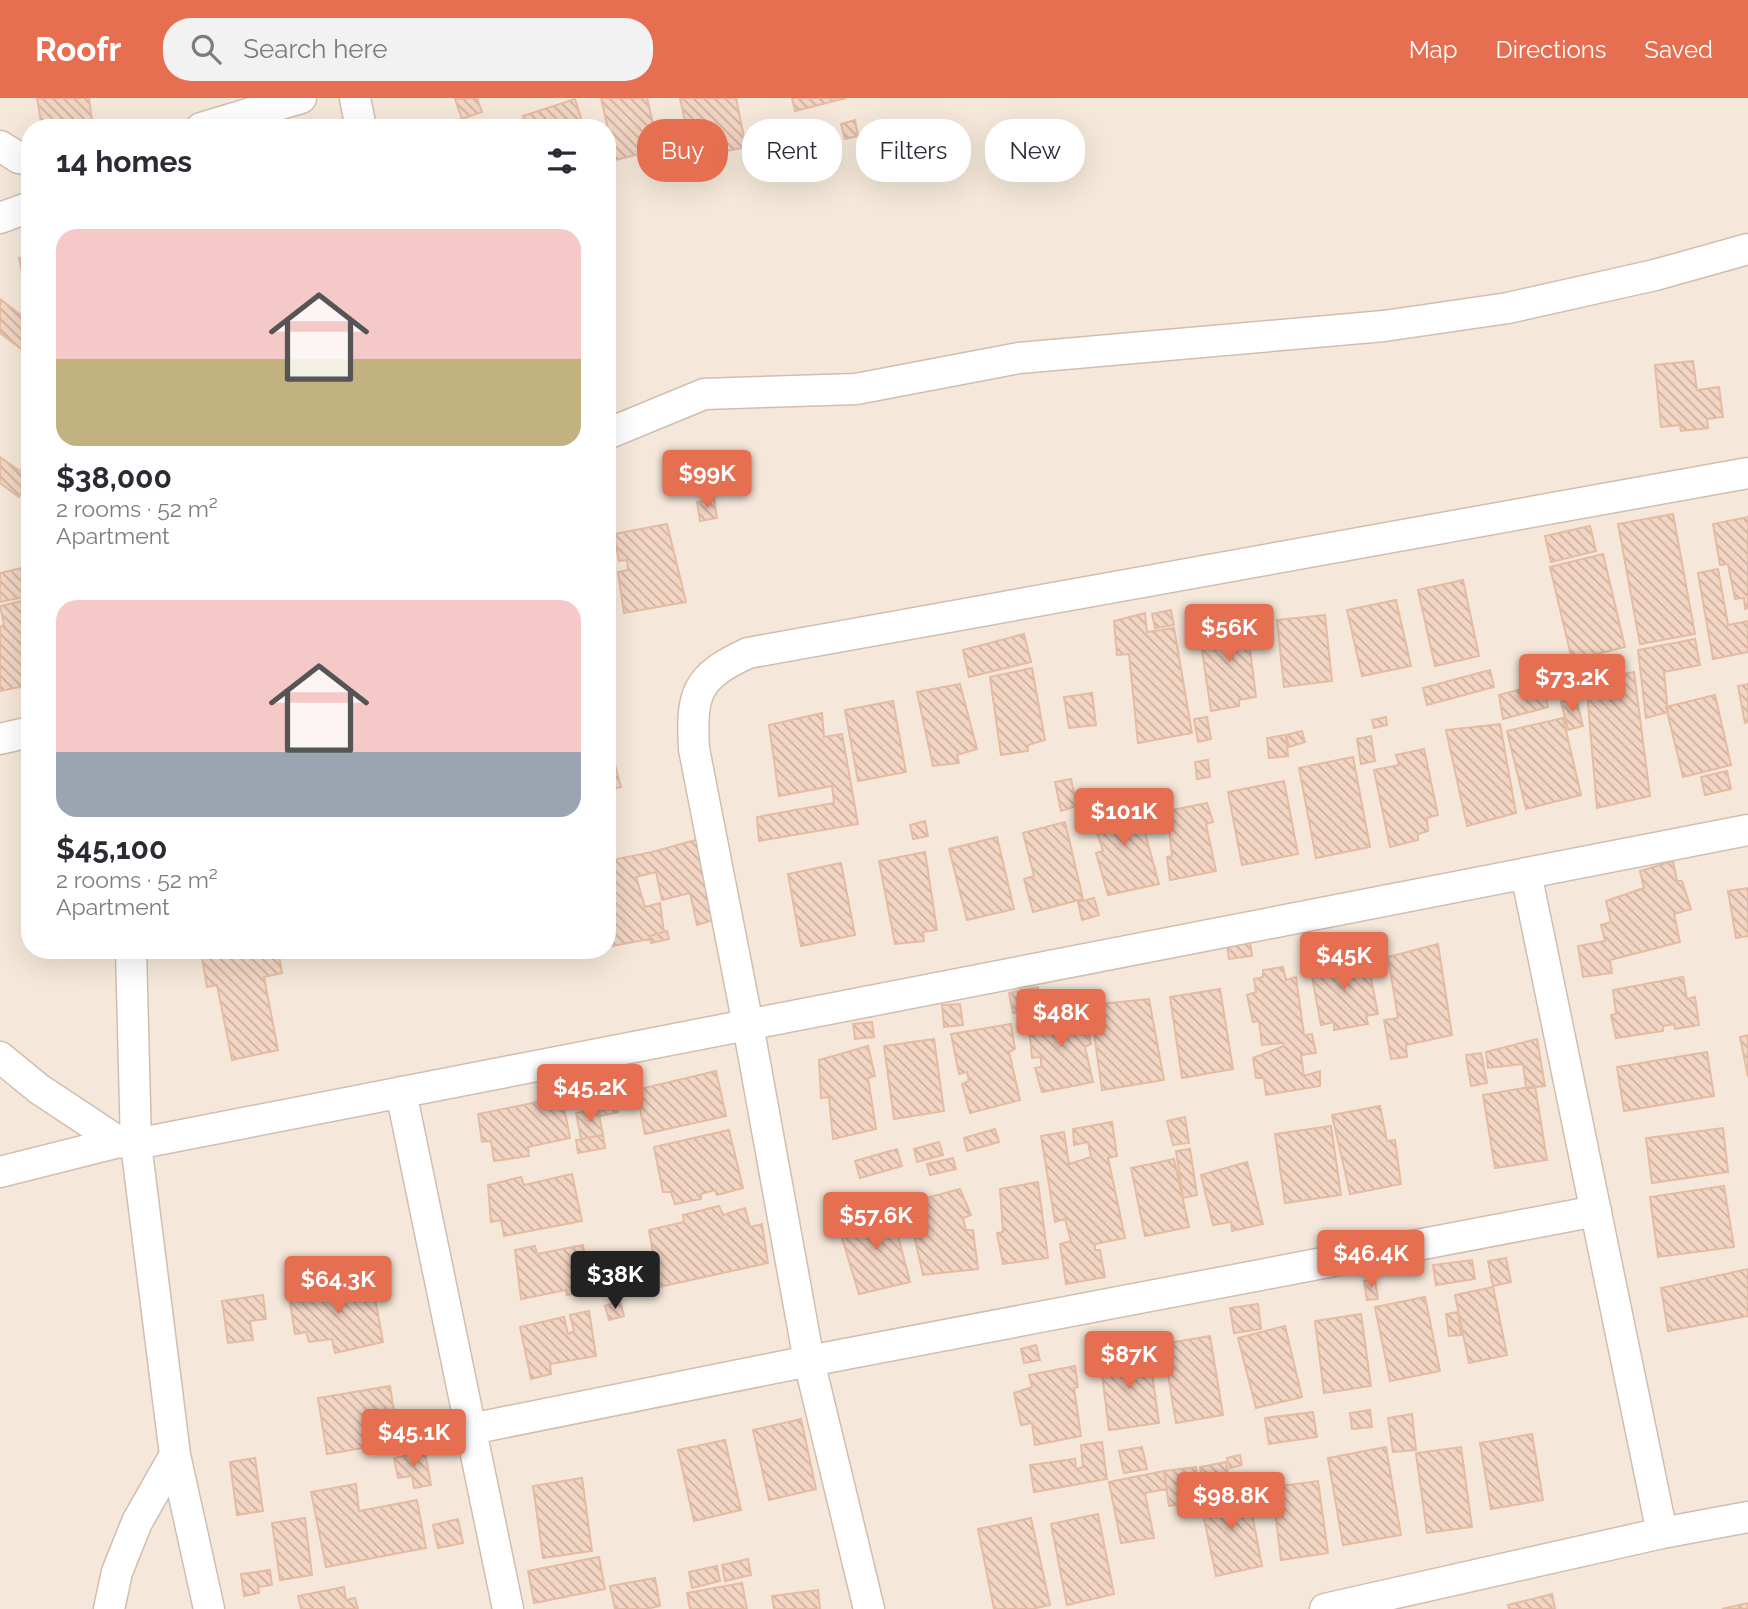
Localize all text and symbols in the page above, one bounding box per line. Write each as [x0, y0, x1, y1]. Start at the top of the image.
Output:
search box [163, 18, 653, 81]
text: Roofr [35, 30, 121, 69]
icon: search [187, 30, 225, 68]
text: Search here [243, 34, 388, 64]
text: Map [1409, 35, 1458, 64]
text: Directions [1496, 35, 1606, 64]
text: Saved [1644, 35, 1713, 64]
chip: Buy [637, 119, 728, 182]
chip: Rent [742, 119, 842, 182]
chip: Filters [856, 119, 971, 182]
chip: New [985, 119, 1085, 182]
icon: filters [543, 142, 581, 180]
text: 14 homes [56, 144, 192, 179]
icon: home [256, 274, 382, 400]
pin: $99K [666, 450, 748, 510]
text: $99K [678, 459, 736, 486]
text: $38,000 [56, 460, 172, 495]
text: 2 rooms · 52 m² [56, 495, 218, 522]
text: Apartment [56, 522, 170, 549]
pin: $56K [1188, 604, 1270, 664]
text: $56K [1201, 613, 1257, 640]
icon: home [256, 645, 382, 771]
pin: $73.2K [1515, 654, 1629, 714]
text: $73.2K [1535, 663, 1609, 690]
pin: $101K [1075, 788, 1173, 848]
text: $101K [1091, 797, 1157, 824]
text: $45,100 [56, 831, 167, 866]
text: 2 rooms · 52 m² [56, 866, 218, 893]
text: Apartment [56, 893, 170, 920]
pin: $45K [1303, 932, 1385, 992]
text: $45K [1316, 941, 1372, 968]
pin: $48K [1020, 990, 1102, 1049]
text: $48K [1033, 998, 1090, 1025]
pin: $45.2K [533, 1065, 647, 1124]
text: $45.2K [553, 1073, 627, 1100]
pin: $57.6K [819, 1192, 933, 1252]
text: $57.6K [839, 1201, 913, 1228]
pin: $46.4K [1314, 1230, 1428, 1290]
text: $46.4K [1333, 1239, 1409, 1266]
pin: $38K [574, 1252, 656, 1311]
pin: $64.3K [281, 1256, 395, 1316]
text: $38K [587, 1260, 643, 1287]
text: $64.3K [300, 1265, 376, 1292]
pin: $87K [1088, 1332, 1170, 1391]
text: $87K [1101, 1340, 1157, 1367]
pin: $45.1K [357, 1410, 471, 1469]
text: $45.1K [378, 1418, 450, 1445]
pin: $98.8K [1174, 1472, 1288, 1532]
text: $98.8K [1193, 1481, 1269, 1508]

